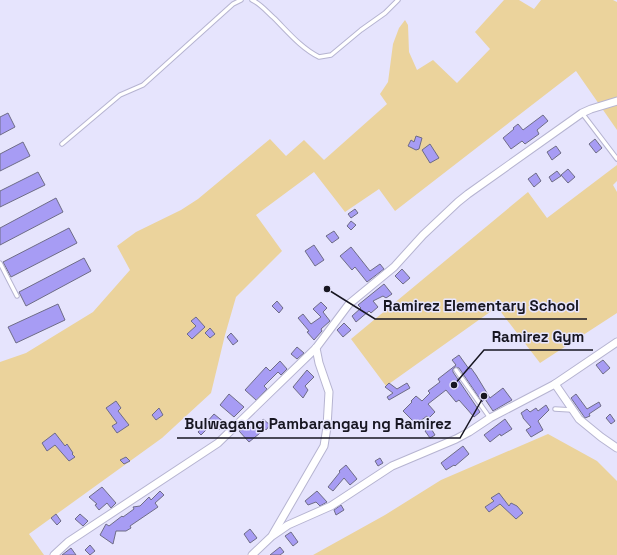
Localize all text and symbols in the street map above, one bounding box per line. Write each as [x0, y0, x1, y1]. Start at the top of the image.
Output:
callout: Ramirez Elementary School [375, 292, 587, 319]
text: Ramirez Elementary School [383, 296, 579, 315]
callout: Ramirez Gym [484, 323, 593, 350]
text: Ramirez Gym [492, 327, 584, 346]
callout: Bulwagang Pambarangay ng Ramirez [177, 411, 460, 438]
text: Bulwagang Pambarangay ng Ramirez [184, 414, 452, 433]

